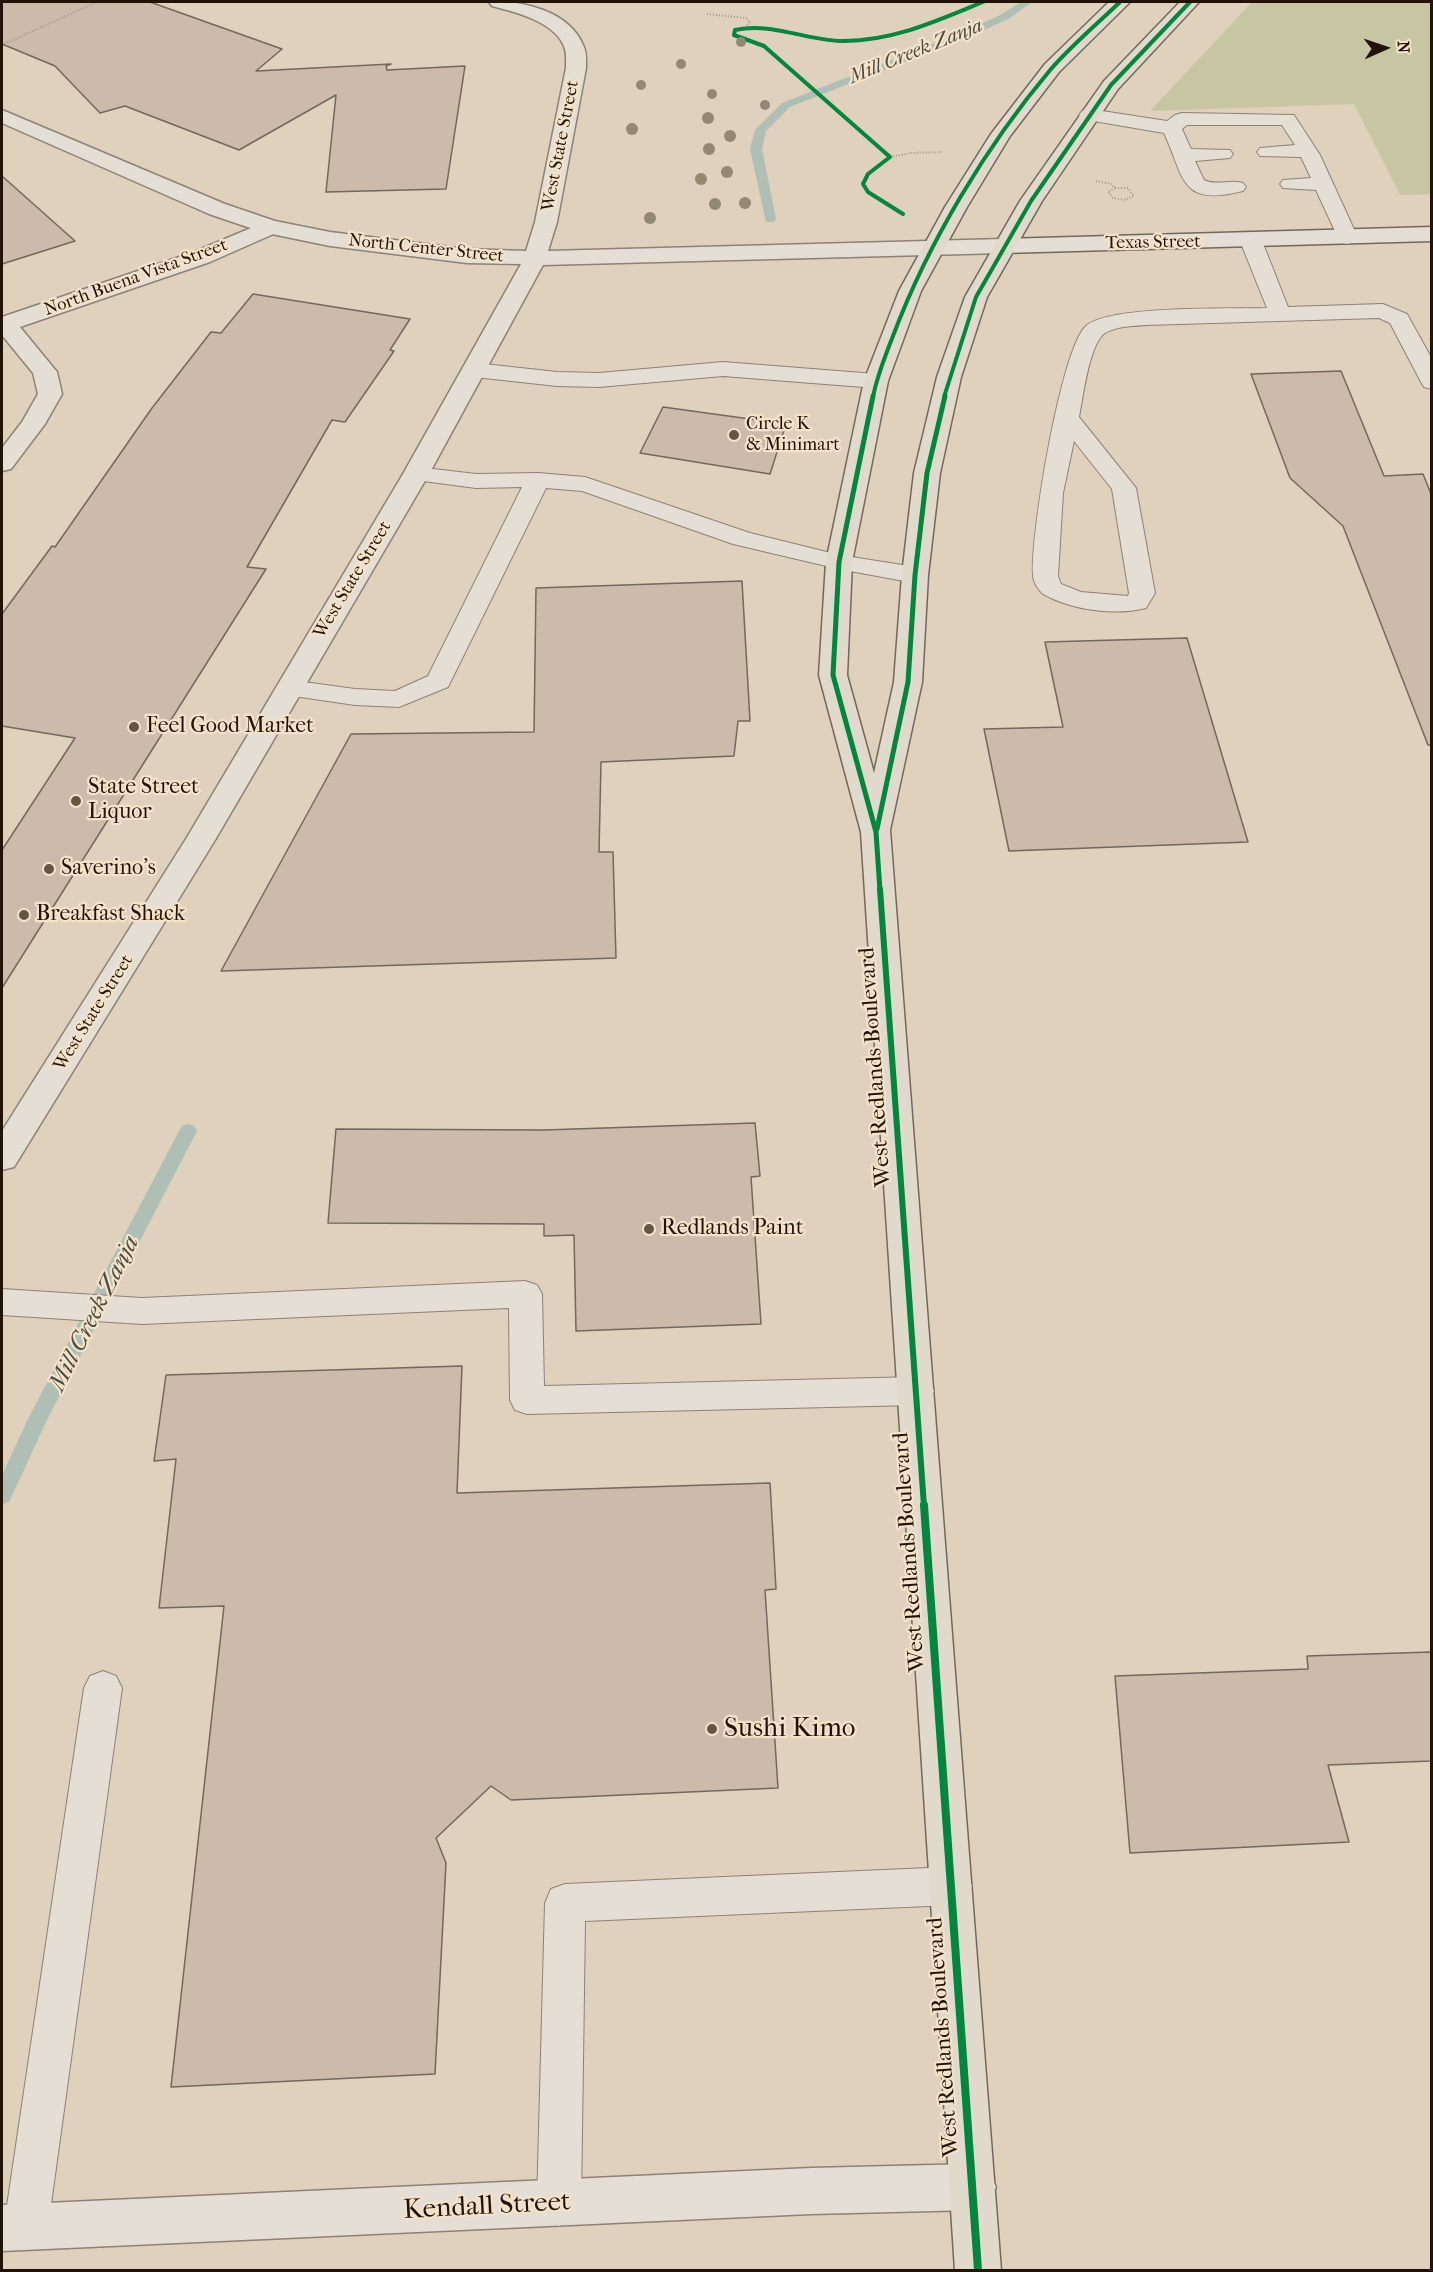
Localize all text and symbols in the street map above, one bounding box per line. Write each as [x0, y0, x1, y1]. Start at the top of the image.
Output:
water label: Mill Creek Zanja [846, 14, 986, 90]
north arrow [1355, 18, 1415, 78]
text: N [1394, 40, 1413, 54]
street label: West State Street [538, 79, 584, 213]
street label: North Center Street [347, 230, 505, 268]
street label: Texas Street [1105, 231, 1201, 255]
street label: North Buena Vista Street [41, 235, 231, 321]
place label: Circle K & Minimart [746, 414, 840, 456]
marker: Circle K & Minimart [727, 428, 741, 442]
street label: West State Street [309, 517, 397, 643]
place label: Feel Good Market [146, 714, 314, 740]
marker: Feel Good Market [127, 720, 141, 734]
place label: State Street Liquor [88, 775, 199, 826]
marker: State Street Liquor [69, 794, 83, 808]
place label: Saverino's [61, 856, 156, 882]
marker: Saverino's [42, 862, 56, 876]
place label: Breakfast Shack [36, 902, 185, 928]
marker: Breakfast Shack [17, 908, 31, 922]
street label: West Redlands Boulevard [854, 946, 898, 1188]
street label: West State Street [50, 951, 138, 1075]
place label: Redlands Paint [661, 1216, 803, 1242]
marker: Redlands Paint [642, 1222, 656, 1236]
water label: Mill Creek Zanja [44, 1232, 146, 1396]
street label: West Redlands Boulevard [888, 1431, 932, 1673]
place label: Sushi Kimo [724, 1713, 856, 1745]
marker: Sushi Kimo [705, 1722, 719, 1736]
street label: West Redlands Boulevard [922, 1916, 966, 2158]
street label: Kendall Street [403, 2186, 571, 2228]

